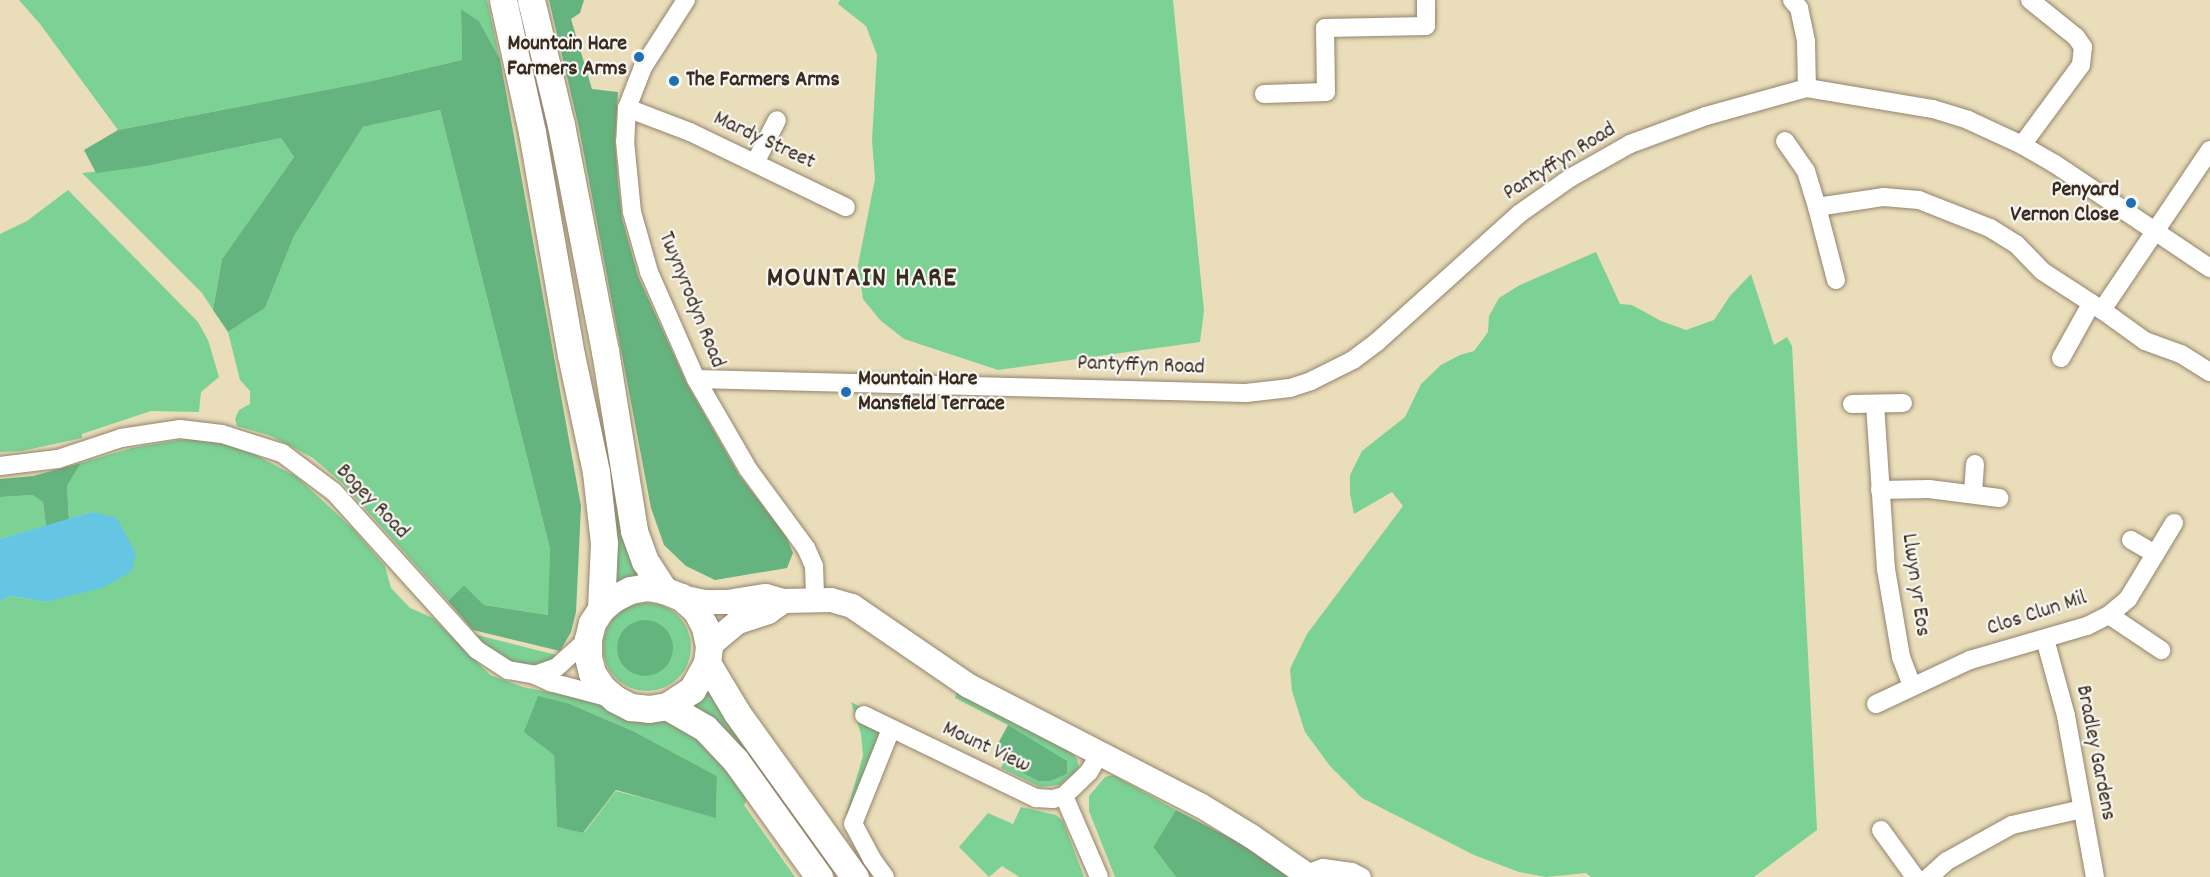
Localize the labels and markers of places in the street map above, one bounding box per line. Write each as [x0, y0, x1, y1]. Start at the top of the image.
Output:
place label: Mountain Hare Farmers Arms [507, 31, 627, 82]
marker: Mountain Hare Farmers Arms [632, 50, 646, 64]
place label: The Farmers Arms [686, 68, 840, 94]
marker: The Farmers Arms [667, 74, 681, 88]
place label: Penyard Vernon Close [2011, 177, 2119, 228]
marker: Penyard Vernon Close [2124, 196, 2138, 210]
place label: Mountain Hare Mansfield Terrace [858, 366, 1005, 418]
marker: Mountain Hare Mansfield Terrace [839, 385, 853, 399]

